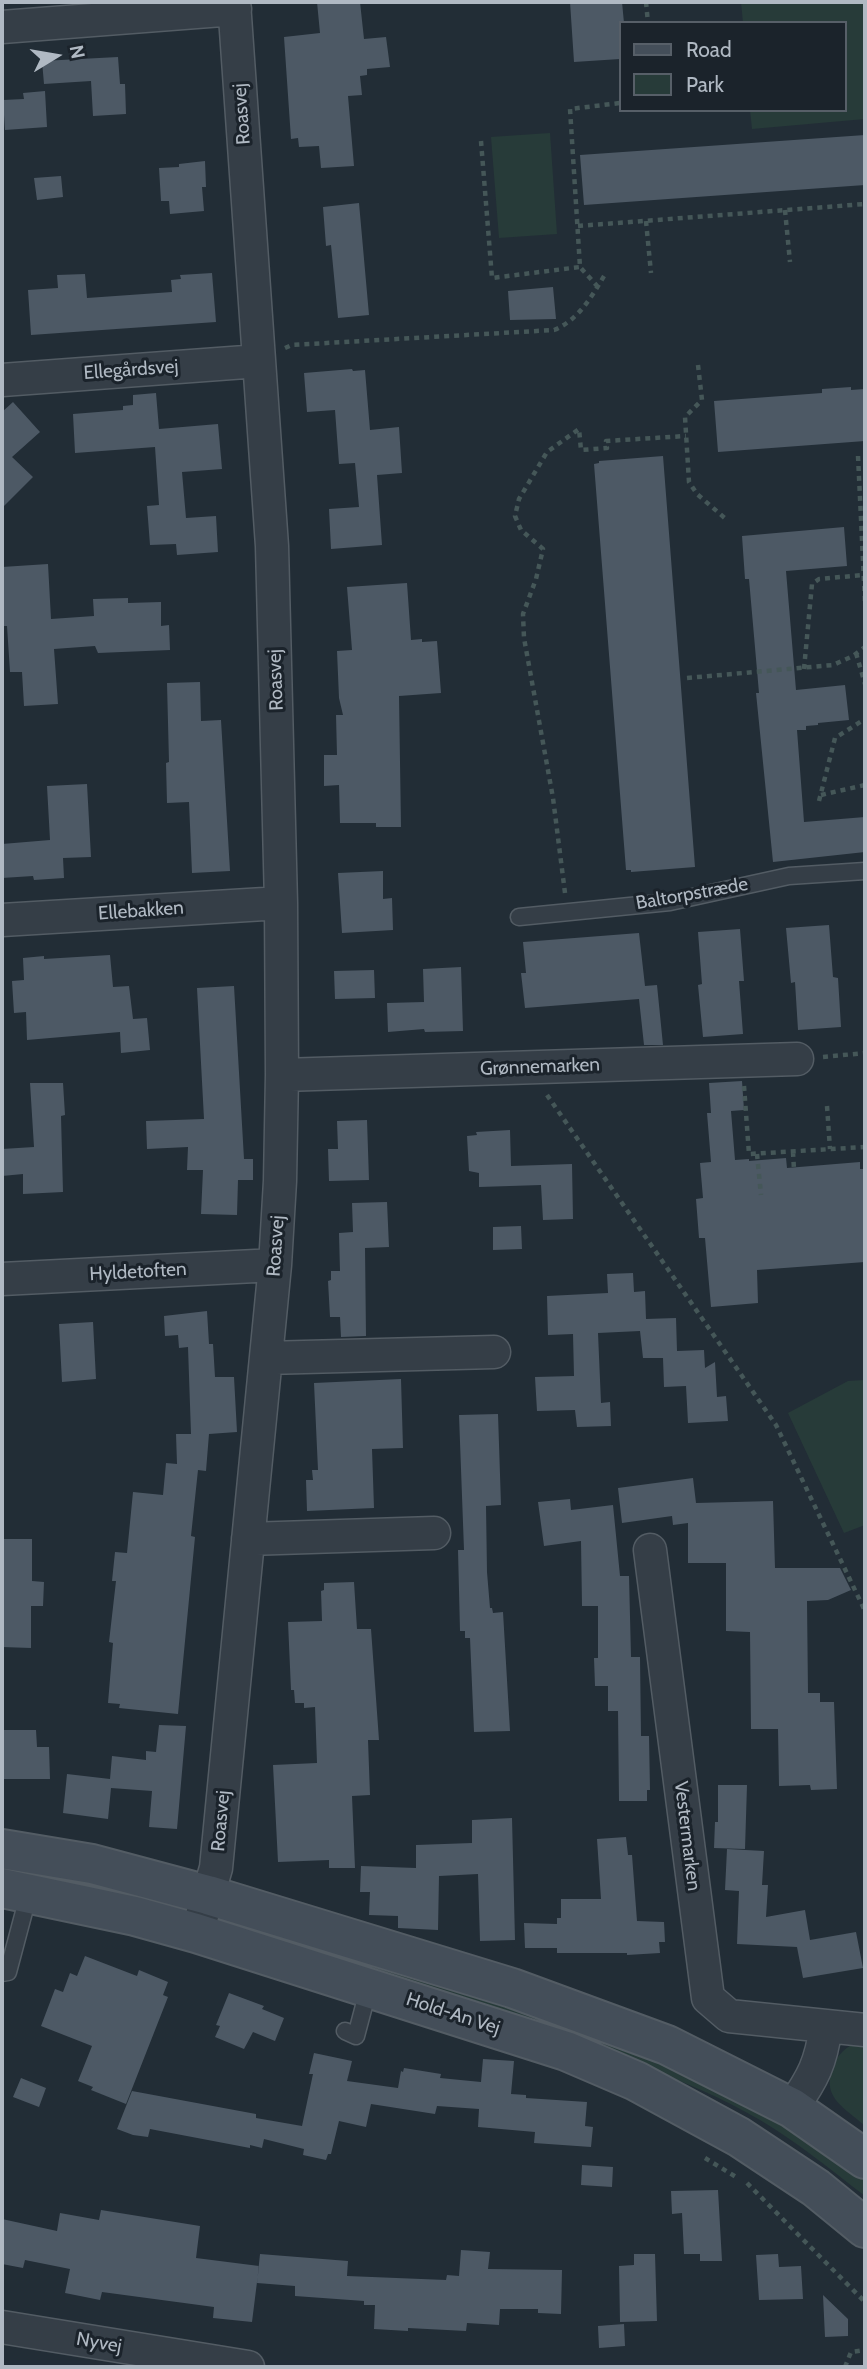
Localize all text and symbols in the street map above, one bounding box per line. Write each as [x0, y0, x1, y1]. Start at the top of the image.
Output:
north arrow [21, 21, 91, 91]
legend [618, 21, 846, 112]
text: Road [686, 37, 732, 62]
text: N [65, 43, 90, 61]
text: Park [686, 72, 724, 97]
street label: Roasvej [228, 83, 256, 145]
street label: Ellegårdsvej [83, 355, 179, 385]
street label: Roasvej [264, 649, 288, 711]
street label: Baltorpstræde [634, 873, 750, 915]
street label: Ellebakken [97, 897, 185, 925]
street label: Grønnemarken [480, 1054, 600, 1080]
street label: Roasvej [262, 1215, 290, 1277]
street label: Hyldetoften [89, 1258, 187, 1286]
street label: Vestermarken [669, 1780, 705, 1892]
street label: Roasvej [207, 1789, 235, 1853]
street label: Hold-An Vej [403, 1988, 503, 2040]
street label: Nyvej [75, 2328, 123, 2358]

